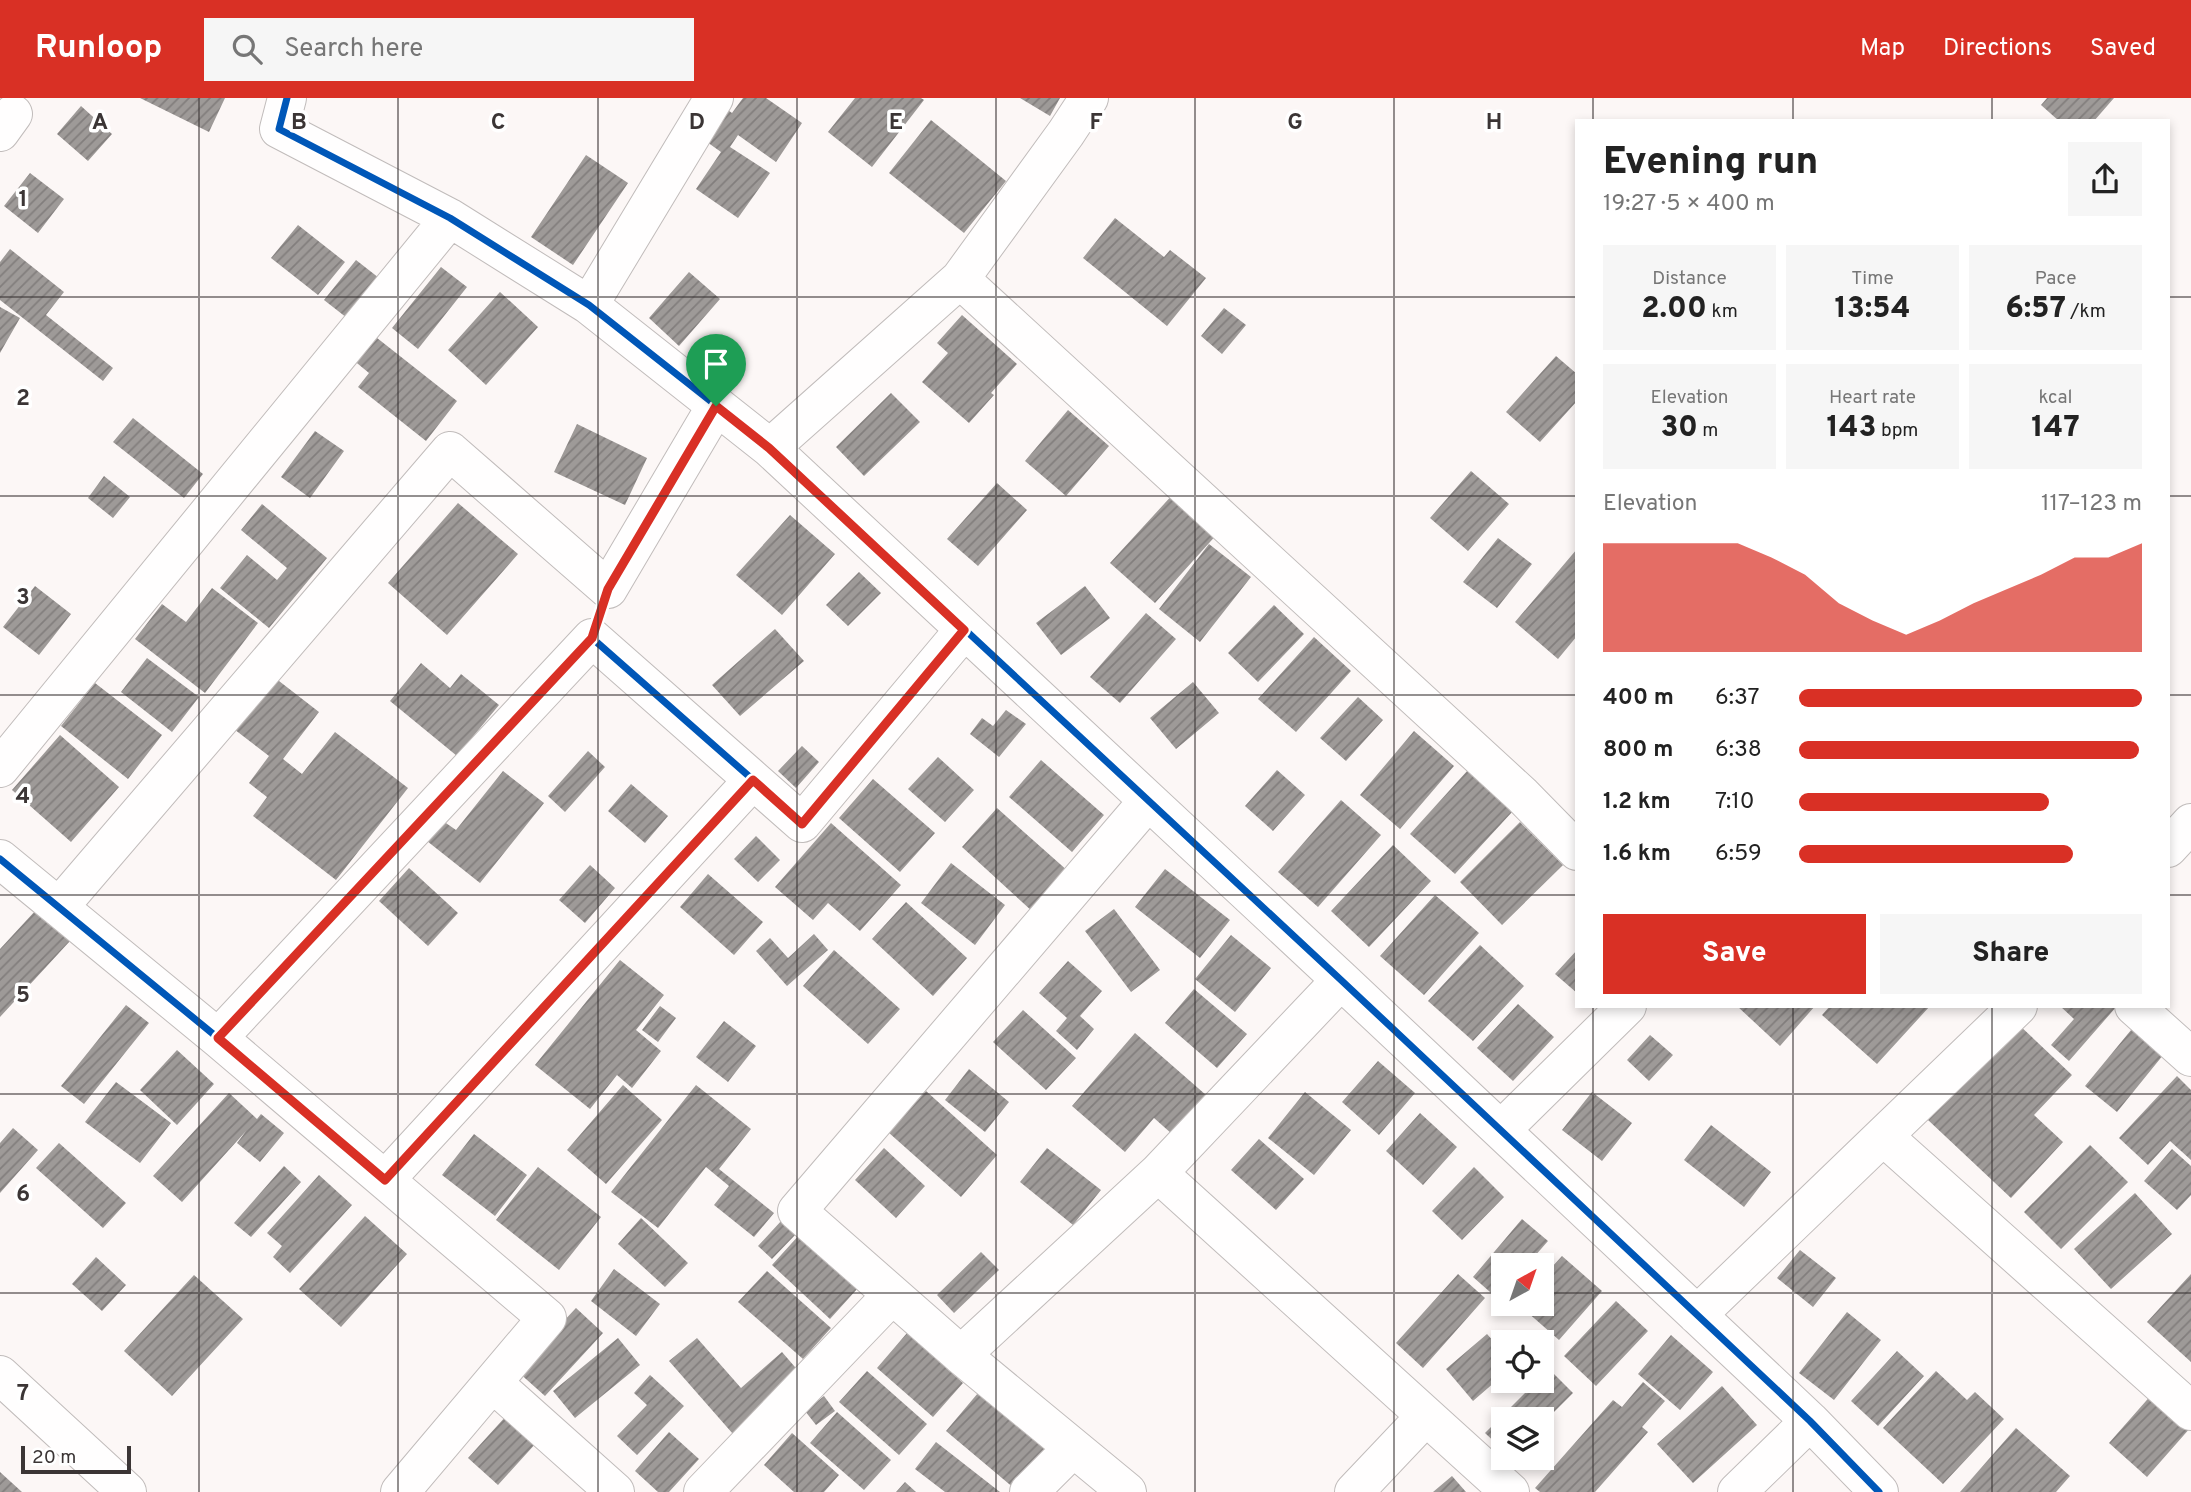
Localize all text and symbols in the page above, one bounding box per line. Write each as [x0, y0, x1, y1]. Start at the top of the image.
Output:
search box [204, 18, 694, 81]
text: Runloop [35, 28, 162, 70]
icon: search [228, 30, 266, 68]
text: Search here [284, 33, 423, 66]
text: Map [1860, 34, 1905, 64]
text: Directions [1943, 34, 2052, 64]
text: Saved [2090, 34, 2156, 64]
text: A [92, 109, 108, 138]
text: B [291, 109, 307, 138]
text: C [491, 109, 505, 138]
text: D [689, 109, 705, 138]
text: E [889, 109, 903, 138]
text: F [1089, 109, 1103, 138]
text: G [1287, 109, 1303, 138]
text: H [1486, 109, 1502, 138]
text: Evening run [1603, 139, 1818, 188]
button: share [2068, 142, 2142, 216]
text: 1 [18, 186, 28, 215]
text: 19:27 · 5 × 400 m [1603, 190, 1775, 219]
text: Distance [1652, 267, 1727, 291]
text: Time [1851, 267, 1894, 291]
text: Pace [2035, 267, 2076, 291]
text: 2.00 [1641, 291, 1707, 328]
text: 13:54 [1834, 291, 1911, 328]
text: 6:57 [2005, 291, 2066, 328]
text: km [1707, 300, 1738, 324]
text: /km [2066, 300, 2106, 324]
pin [686, 334, 746, 406]
icon: arrive [697, 345, 735, 383]
text: 2 [16, 385, 30, 414]
text: Elevation [1650, 386, 1729, 410]
text: Heart rate [1829, 386, 1916, 410]
text: kcal [2039, 386, 2072, 410]
text: 30 [1661, 410, 1698, 447]
text: 143 [1827, 410, 1877, 447]
text: 147 [2031, 410, 2080, 447]
text: m [1698, 419, 1718, 443]
text: bpm [1877, 419, 1918, 443]
text: Elevation [1603, 490, 1698, 519]
text: 117–123 m [2041, 490, 2142, 519]
text: 3 [16, 584, 30, 613]
text: 400 m [1603, 684, 1674, 713]
text: 6:37 [1715, 684, 1760, 713]
text: 800 m [1603, 736, 1673, 765]
text: 6:38 [1715, 736, 1762, 765]
text: 4 [16, 783, 30, 812]
text: 1.2 km [1603, 788, 1671, 817]
text: 7:10 [1715, 788, 1755, 817]
text: 1.6 km [1603, 840, 1671, 869]
text: 6:59 [1715, 840, 1762, 869]
button: Save [1603, 914, 1866, 994]
button: Share [1880, 914, 2142, 994]
text: 5 [16, 982, 30, 1011]
text: 6 [16, 1181, 30, 1210]
north arrow [1491, 1253, 1554, 1316]
map controls [1491, 1253, 1554, 1470]
button: locate [1491, 1330, 1554, 1393]
text: 7 [17, 1380, 29, 1409]
button: layers [1491, 1407, 1554, 1470]
scale bar [21, 1443, 131, 1475]
text: 20 m [32, 1446, 76, 1470]

